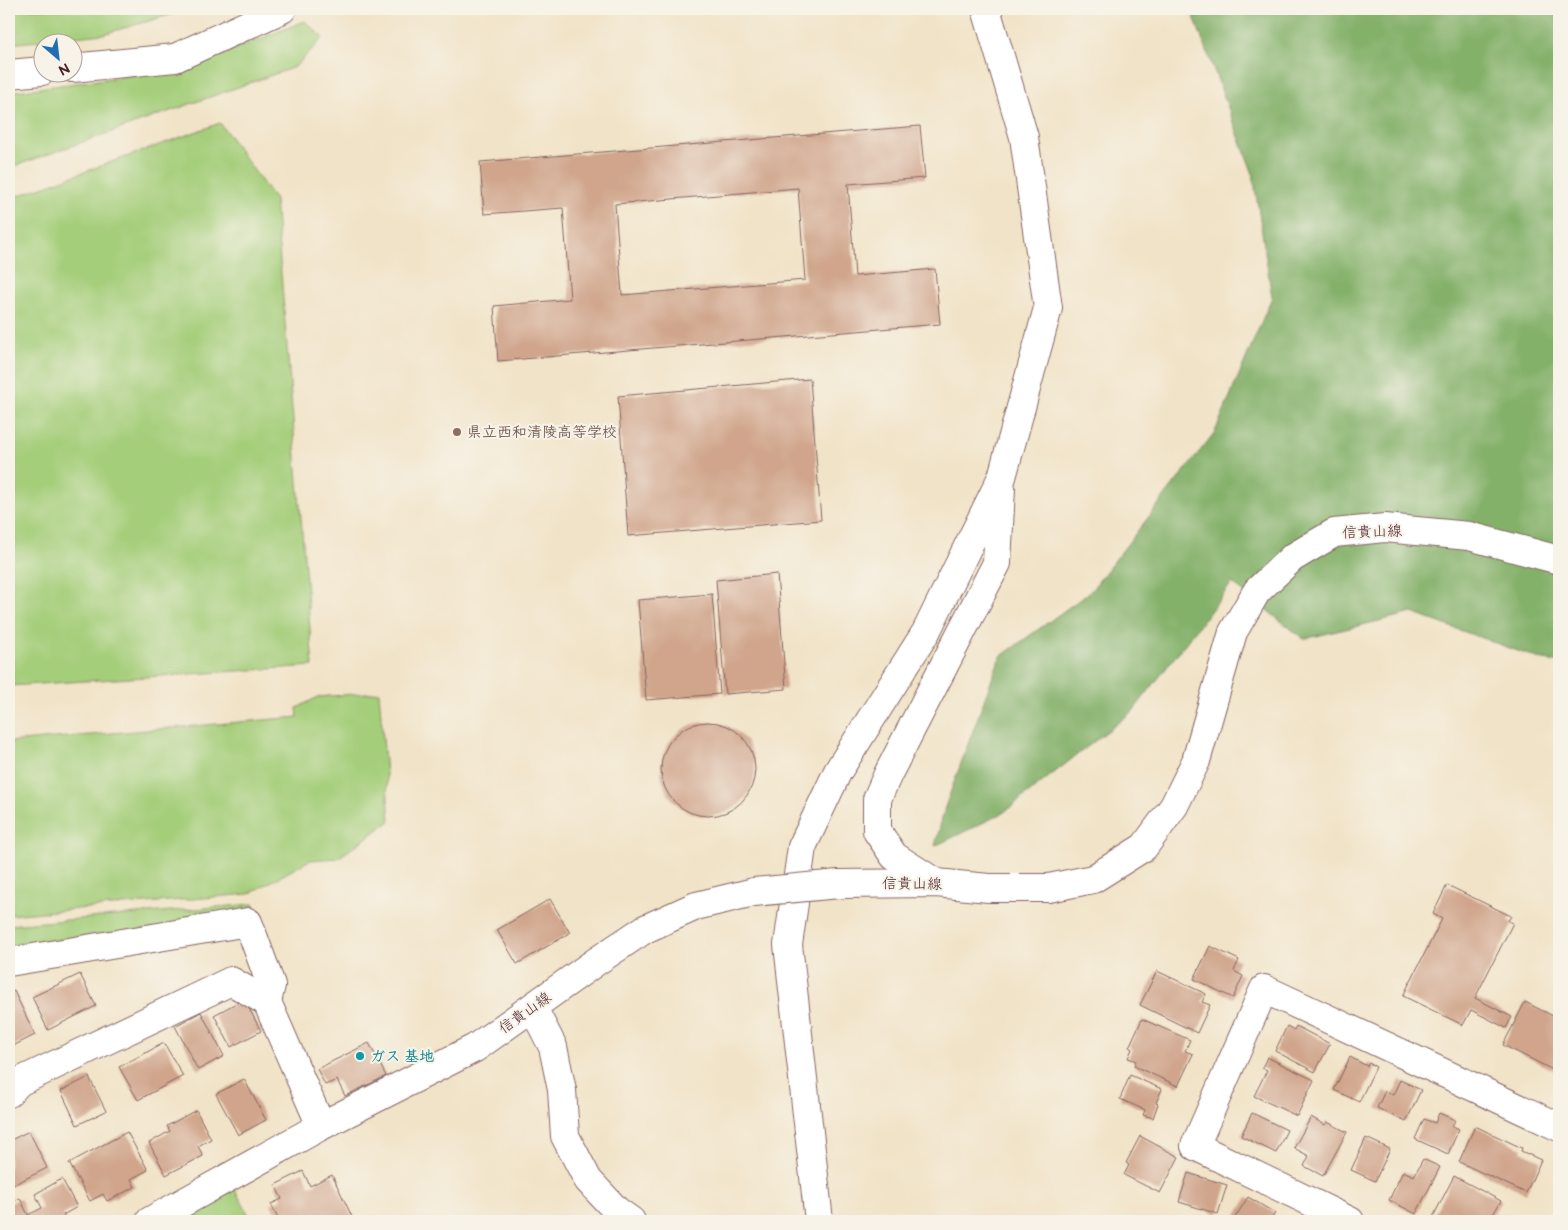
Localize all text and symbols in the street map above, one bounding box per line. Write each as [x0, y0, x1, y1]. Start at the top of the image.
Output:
north arrow [32, 32, 82, 82]
text: N [55, 59, 73, 79]
place label: 県立西和清陵高等学校 [467, 423, 617, 442]
marker: 県立西和清陵高等学校 [451, 426, 463, 438]
street label: 信貴山線 [1342, 521, 1402, 543]
street label: 信貴山線 [882, 874, 942, 894]
street label: 信貴山線 [495, 988, 555, 1038]
place label: ガス 基地 [370, 1047, 434, 1066]
marker: ガス 基地 [354, 1050, 366, 1062]

